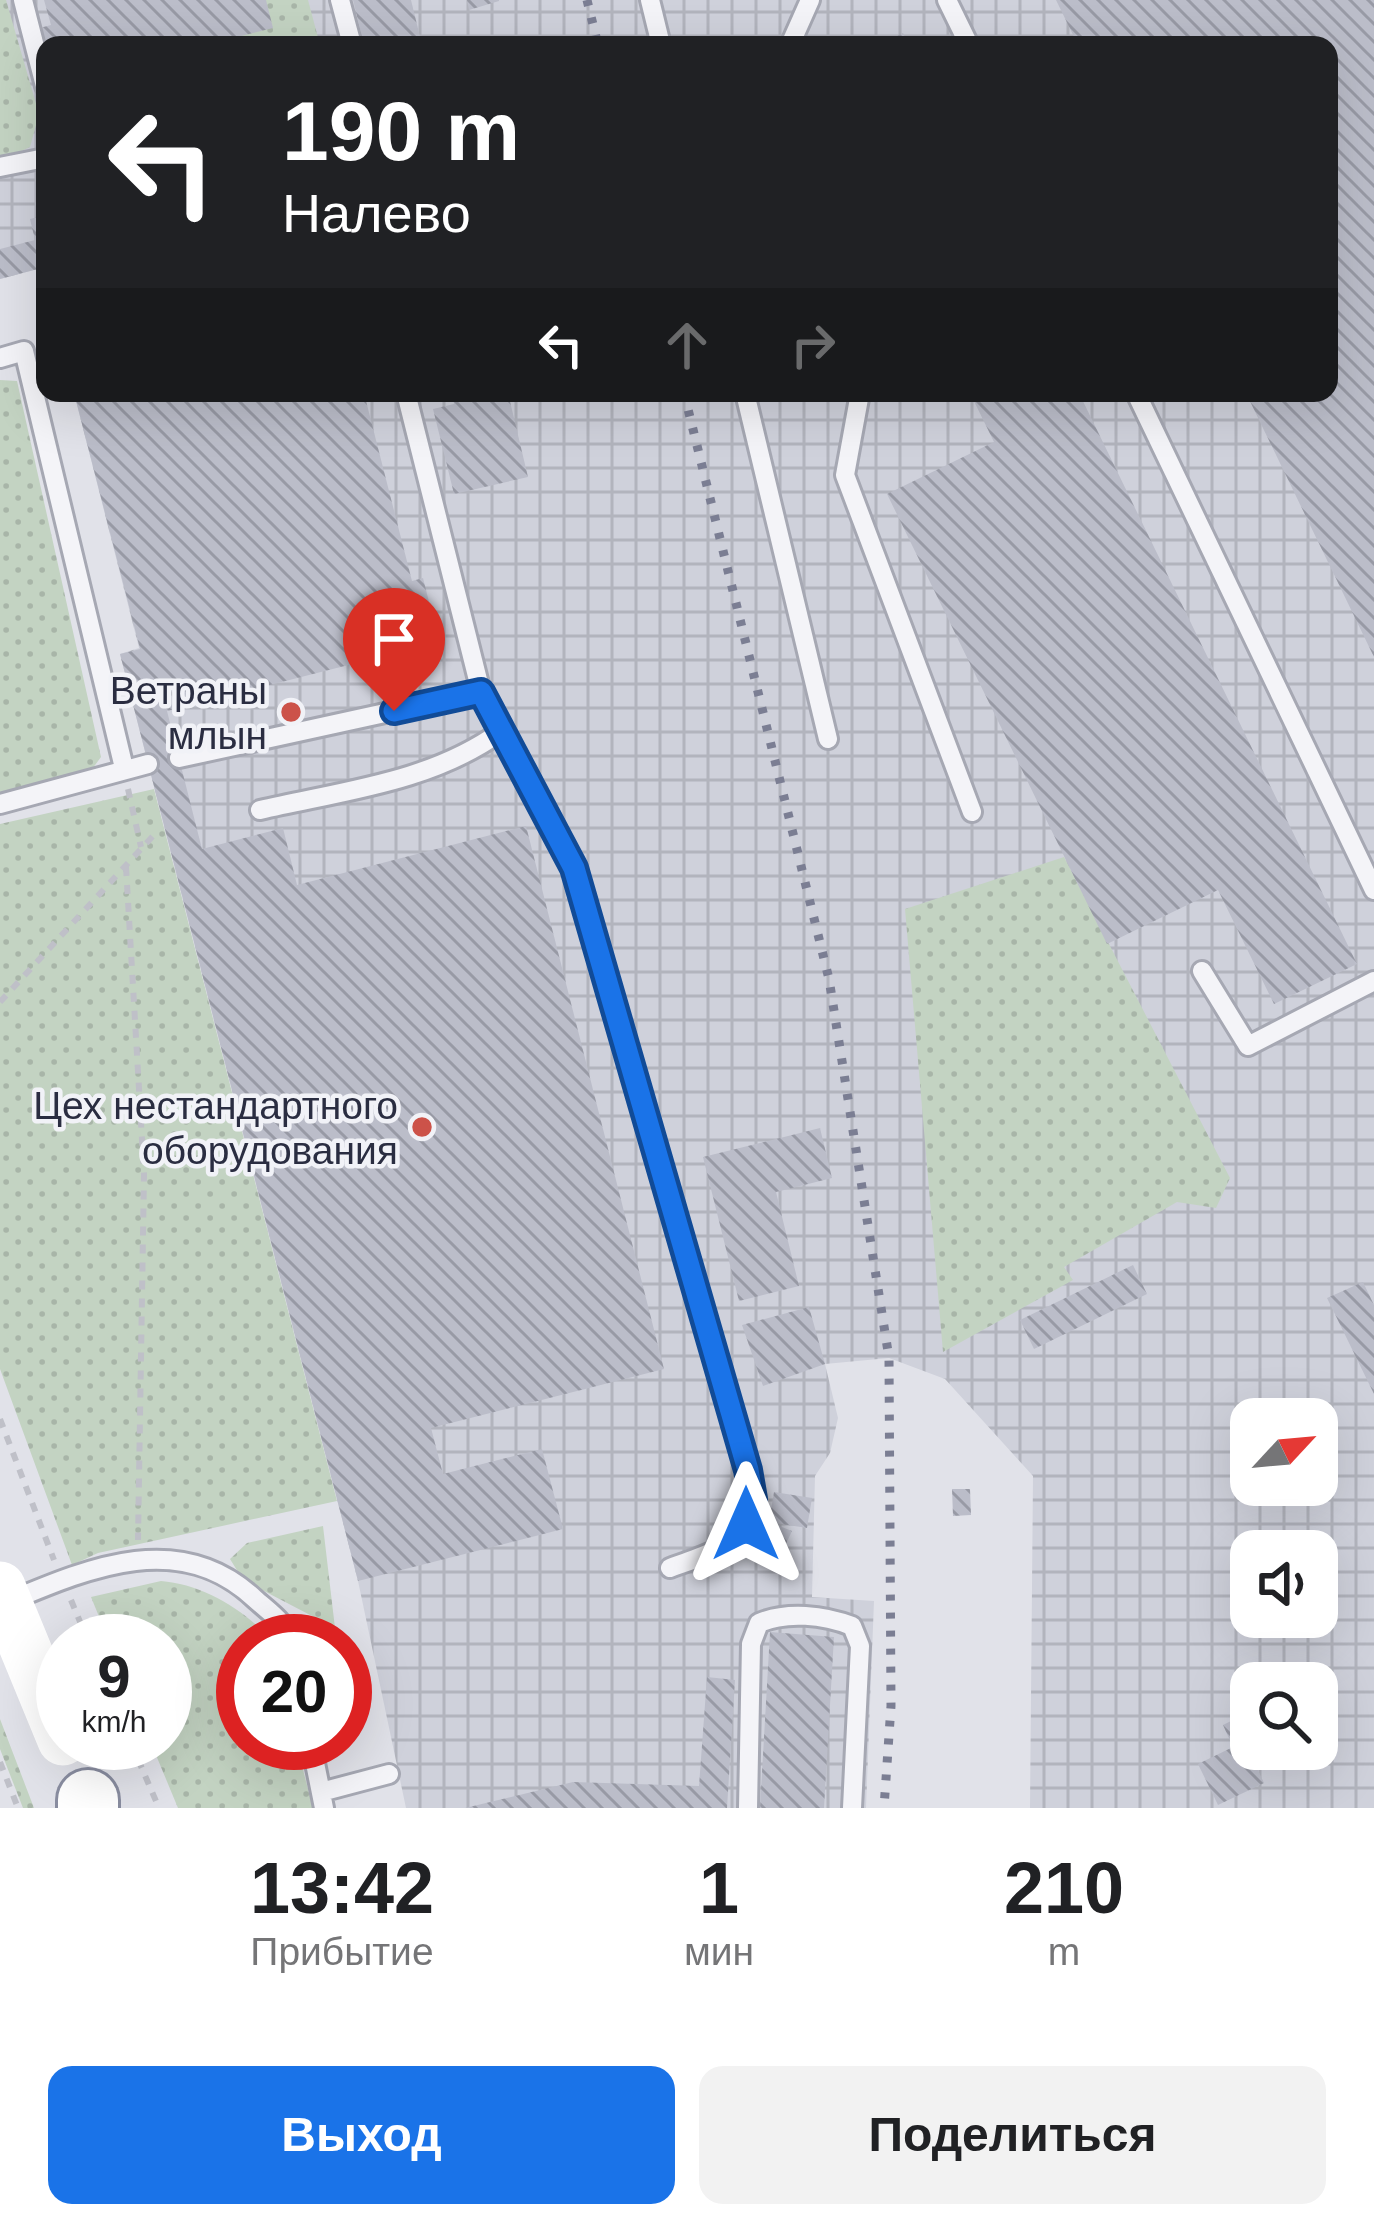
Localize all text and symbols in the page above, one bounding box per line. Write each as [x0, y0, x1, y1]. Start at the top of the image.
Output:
icon: left [84, 84, 240, 240]
text: 190 m [282, 84, 520, 178]
text: Налево [282, 183, 471, 243]
icon: left [528, 312, 594, 378]
icon: ahead [654, 312, 720, 378]
icon: right [780, 312, 846, 378]
pin [343, 588, 445, 711]
icon: arrive [361, 606, 427, 672]
place label: Ветраны млын [110, 669, 267, 757]
marker: Ветраны млын [278, 699, 304, 725]
place label: Цех нестандартного оборудования [33, 1084, 398, 1172]
marker: Цех нестандартного оборудования [409, 1114, 435, 1140]
north arrow [1230, 1398, 1338, 1506]
map controls [1230, 1398, 1338, 1770]
position arrow [683, 1461, 809, 1587]
button: sound [1230, 1530, 1338, 1638]
speed limit sign: 20 [216, 1614, 372, 1770]
text: 9 [97, 1643, 131, 1710]
button: search [1230, 1662, 1338, 1770]
text: km/h [81, 1705, 147, 1738]
text: 13:42 [250, 1848, 434, 1928]
text: 1 [699, 1848, 739, 1928]
text: 210 [1004, 1848, 1124, 1928]
text: Прибытие [250, 1930, 434, 1973]
text: мин [684, 1930, 754, 1973]
text: m [1048, 1930, 1080, 1973]
button: Выход [48, 2066, 675, 2204]
button: Поделиться [699, 2066, 1326, 2204]

